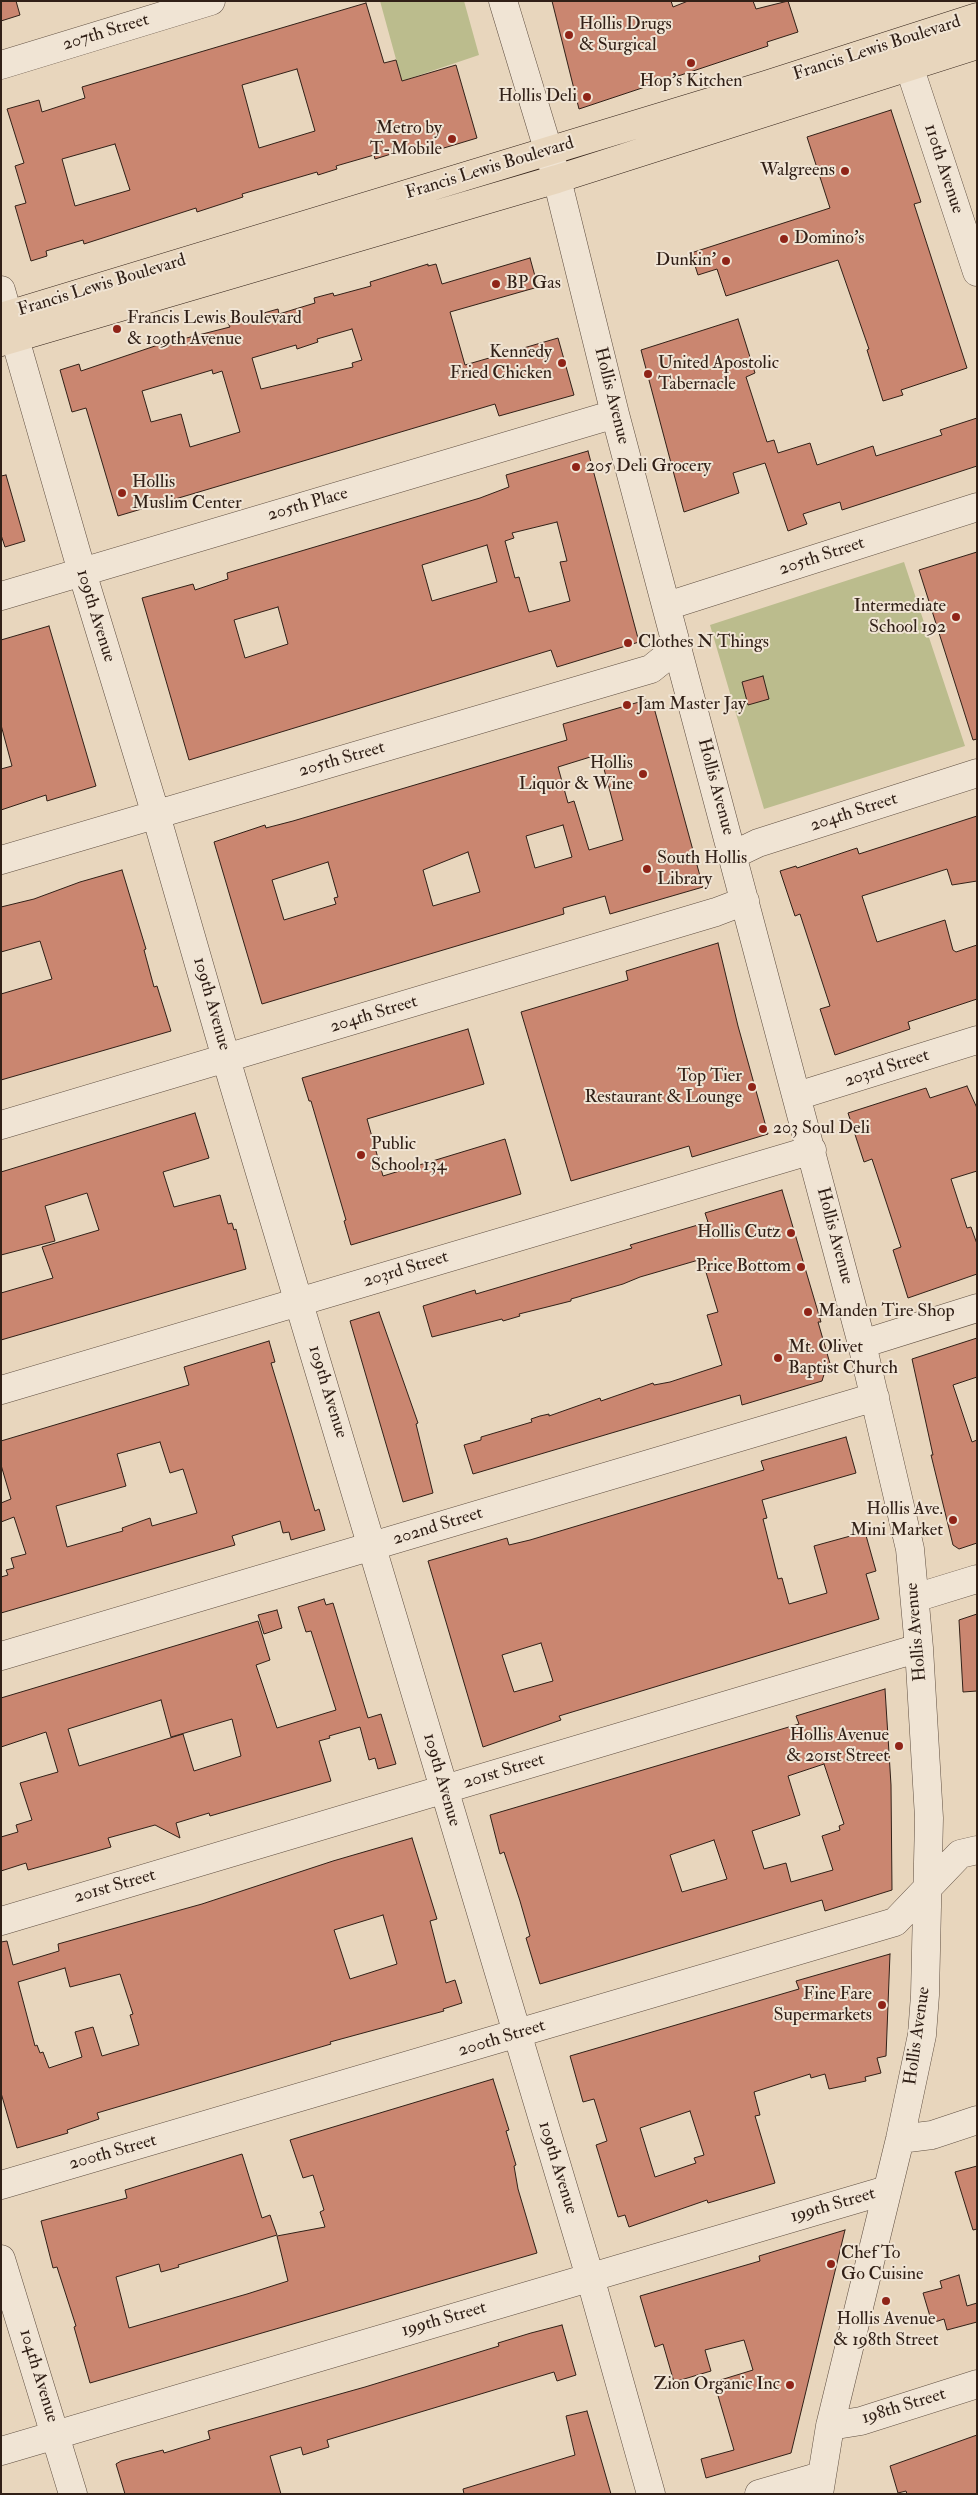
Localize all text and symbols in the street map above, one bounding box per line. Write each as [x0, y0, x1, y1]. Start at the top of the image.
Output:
street label: 207th Street [60, 10, 152, 56]
street label: Francis Lewis Boulevard [790, 12, 964, 86]
place label: Hollis Drugs & Surgical [579, 14, 672, 56]
marker: Hollis Drugs & Surgical [563, 29, 575, 41]
marker: Hop's Kitchen [685, 57, 697, 69]
place label: Hop's Kitchen [639, 71, 743, 93]
place label: Hollis Deli [498, 86, 577, 108]
marker: Hollis Deli [581, 91, 593, 103]
place label: Metro by T-Mobile [370, 118, 442, 160]
street label: 110th Avenue [918, 121, 968, 217]
street label: Francis Lewis Boulevard [403, 133, 577, 205]
marker: Metro by T-Mobile [446, 133, 458, 145]
place label: Walgreens [760, 160, 835, 182]
marker: Walgreens [839, 165, 851, 177]
place label: Domino's [794, 228, 864, 250]
marker: Domino's [778, 233, 790, 245]
street label: Francis Lewis Boulevard [15, 250, 189, 322]
place label: Dunkin' [655, 250, 716, 272]
marker: Dunkin' [720, 255, 732, 267]
place label: BP Gas [506, 273, 561, 295]
marker: BP Gas [490, 278, 502, 290]
place label: Francis Lewis Boulevard & 109th Avenue [127, 308, 302, 350]
marker: Francis Lewis Boulevard & 109th Avenue [111, 323, 123, 335]
place label: Kennedy Fried Chicken [450, 342, 552, 384]
street label: Hollis Avenue [589, 345, 633, 447]
place label: United Apostolic Tabernacle [658, 353, 779, 396]
marker: Kennedy Fried Chicken [556, 357, 568, 369]
marker: United Apostolic Tabernacle [642, 368, 654, 380]
place label: 205 Deli Grocery [586, 456, 711, 478]
marker: 205 Deli Grocery [570, 461, 582, 473]
place label: Hollis Muslim Center [132, 472, 242, 514]
street label: 205th Place [265, 483, 351, 527]
marker: Hollis Muslim Center [116, 487, 128, 499]
street label: 205th Street [776, 533, 868, 581]
street label: 109th Avenue [71, 567, 119, 665]
place label: Intermediate School 192 [854, 596, 946, 638]
marker: Intermediate School 192 [950, 611, 962, 623]
place label: Clothes N Things [638, 632, 769, 654]
marker: Clothes N Things [622, 637, 634, 649]
place label: Jam Master Jay [637, 694, 746, 716]
marker: Jam Master Jay [621, 699, 633, 711]
street label: Hollis Avenue [692, 736, 738, 838]
street label: 205th Street [296, 737, 388, 783]
place label: Hollis Liquor & Wine [519, 753, 633, 796]
marker: Hollis Liquor & Wine [637, 768, 649, 780]
street label: 204th Street [808, 789, 900, 837]
place label: South Hollis Library [657, 848, 747, 891]
marker: South Hollis Library [641, 863, 653, 875]
street label: 109th Avenue [187, 955, 235, 1053]
street label: 204th Street [328, 991, 420, 1039]
street label: 203rd Street [842, 1045, 932, 1093]
place label: Top Tier Restaurant & Lounge [584, 1066, 742, 1108]
marker: Top Tier Restaurant & Lounge [746, 1081, 758, 1093]
place label: 203 Soul Deli [773, 1118, 870, 1140]
marker: 203 Soul Deli [757, 1123, 769, 1135]
place label: Public School 134 [371, 1134, 446, 1176]
marker: Public School 134 [355, 1149, 367, 1161]
street label: Hollis Avenue [811, 1185, 857, 1287]
place label: Hollis Cutz [697, 1222, 781, 1244]
marker: Hollis Cutz [785, 1227, 797, 1239]
street label: 203rd Street [361, 1247, 451, 1293]
place label: Price Bottom [696, 1256, 791, 1278]
marker: Price Bottom [795, 1261, 807, 1273]
place label: Manden Tire Shop [818, 1301, 954, 1323]
marker: Manden Tire Shop [802, 1306, 814, 1318]
place label: Mt. Olivet Baptist Church [788, 1337, 898, 1380]
street label: 109th Avenue [303, 1343, 351, 1441]
marker: Mt. Olivet Baptist Church [772, 1352, 784, 1364]
place label: Hollis Ave. Mini Market [850, 1499, 943, 1542]
street label: 202nd Street [391, 1503, 485, 1551]
marker: Hollis Ave. Mini Market [947, 1514, 959, 1526]
street label: Hollis Avenue [902, 1582, 932, 1682]
place label: Hollis Avenue & 201st Street [786, 1725, 889, 1768]
street label: 109th Avenue [417, 1731, 465, 1829]
marker: Hollis Avenue & 201st Street [893, 1740, 905, 1752]
street label: 201st Street [461, 1749, 547, 1795]
street label: 201st Street [72, 1865, 158, 1909]
place label: Fine Fare Supermarkets [774, 1984, 872, 2026]
street label: Hollis Avenue [900, 1985, 936, 2087]
marker: Fine Fare Supermarkets [876, 1999, 888, 2011]
street label: 200th Street [456, 2016, 548, 2062]
street label: 109th Avenue [533, 2119, 581, 2217]
street label: 200th Street [67, 2130, 159, 2176]
street label: 199th Street [788, 2184, 878, 2228]
place label: Chef To Go Cuisine [841, 2243, 923, 2286]
marker: Chef To Go Cuisine [825, 2258, 837, 2270]
marker: Hollis Avenue & 198th Street [880, 2295, 892, 2307]
street label: 199th Street [399, 2298, 489, 2342]
place label: Hollis Avenue & 198th Street [833, 2309, 939, 2352]
street label: 104th Avenue [14, 2327, 62, 2425]
place label: Zion Organic Inc [654, 2374, 780, 2396]
marker: Zion Organic Inc [784, 2379, 796, 2391]
street label: 198th Street [859, 2384, 949, 2430]

